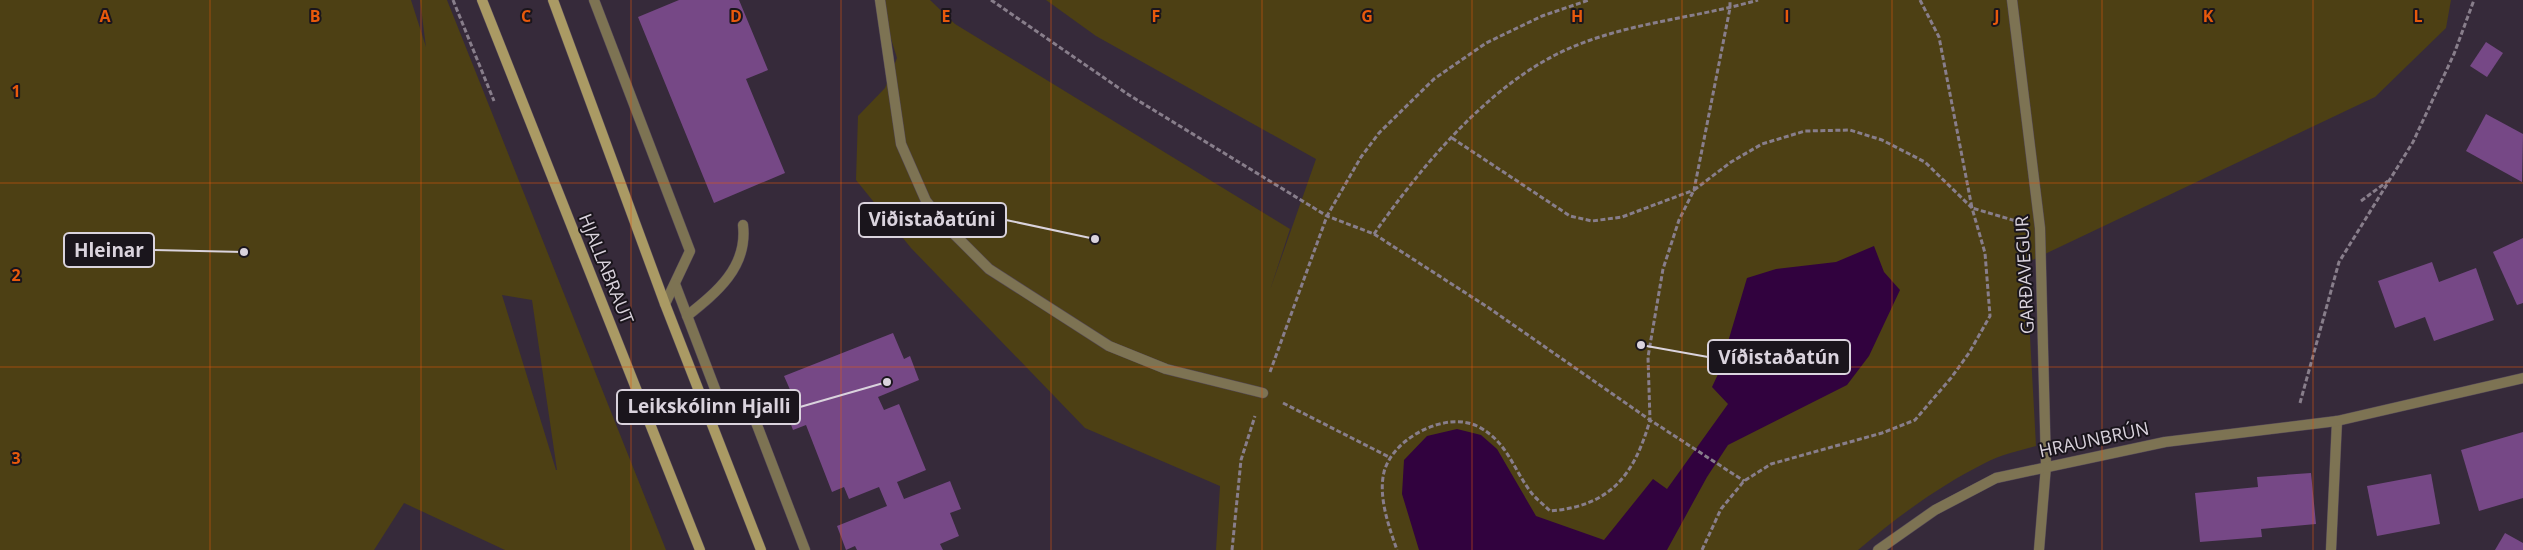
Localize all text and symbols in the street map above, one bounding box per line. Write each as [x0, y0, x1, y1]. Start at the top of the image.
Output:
text: A [99, 5, 111, 27]
text: B [310, 5, 320, 27]
text: C [521, 5, 531, 27]
text: D [730, 5, 742, 27]
text: E [942, 5, 951, 27]
text: F [1152, 5, 1160, 27]
text: G [1361, 5, 1373, 27]
text: H [1571, 5, 1583, 27]
text: I [1784, 5, 1790, 27]
text: J [1992, 5, 2000, 27]
text: K [2203, 5, 2214, 27]
text: L [2413, 5, 2423, 27]
text: 1 [11, 80, 21, 102]
callout: Viðistaðatúni [859, 203, 1006, 237]
text: Viðistaðatúni [868, 206, 996, 232]
street label: HJALLABRAUT [574, 210, 640, 327]
street label: GARÐAVEGUR [2009, 215, 2039, 335]
callout: Hleinar [64, 233, 154, 267]
text: Hleinar [74, 237, 144, 263]
text: 2 [11, 264, 21, 286]
callout: Víðistaðatún [1708, 340, 1850, 374]
text: Víðistaðatún [1718, 344, 1840, 370]
callout: Leikskólinn Hjalli [617, 390, 800, 424]
text: Leikskólinn Hjalli [627, 393, 791, 419]
street label: HRAUNBRÚN [2037, 416, 2151, 462]
text: 3 [11, 447, 21, 469]

